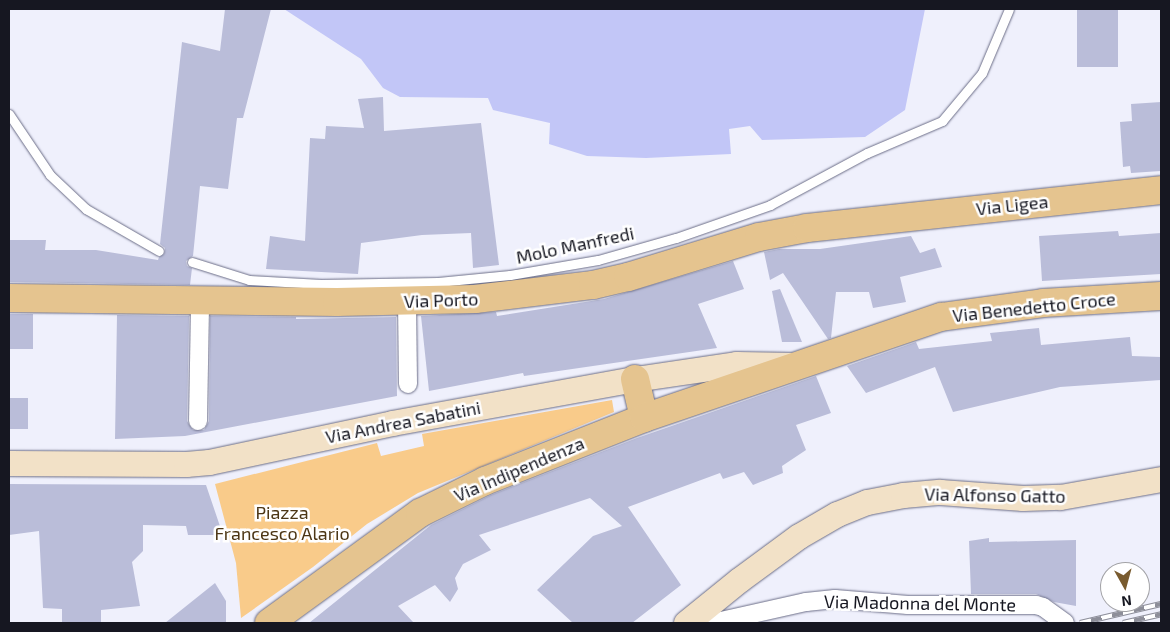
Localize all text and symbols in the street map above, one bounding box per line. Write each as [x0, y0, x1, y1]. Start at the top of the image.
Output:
street label: Via Ligea [975, 190, 1049, 220]
street label: Molo Manfredi [514, 222, 636, 268]
street label: Via Porto [403, 288, 479, 312]
street label: Via Benedetto Croce [951, 288, 1117, 326]
street label: Via Andrea Sabatini [323, 396, 483, 448]
street label: Via Indipendenza [451, 432, 587, 506]
street label: Via Alfonso Gatto [924, 483, 1066, 507]
park label: Piazza Francesco Alario [214, 502, 350, 544]
north arrow [1100, 562, 1150, 612]
street label: Via Madonna del Monte [823, 591, 1017, 615]
text: N [1121, 592, 1133, 610]

